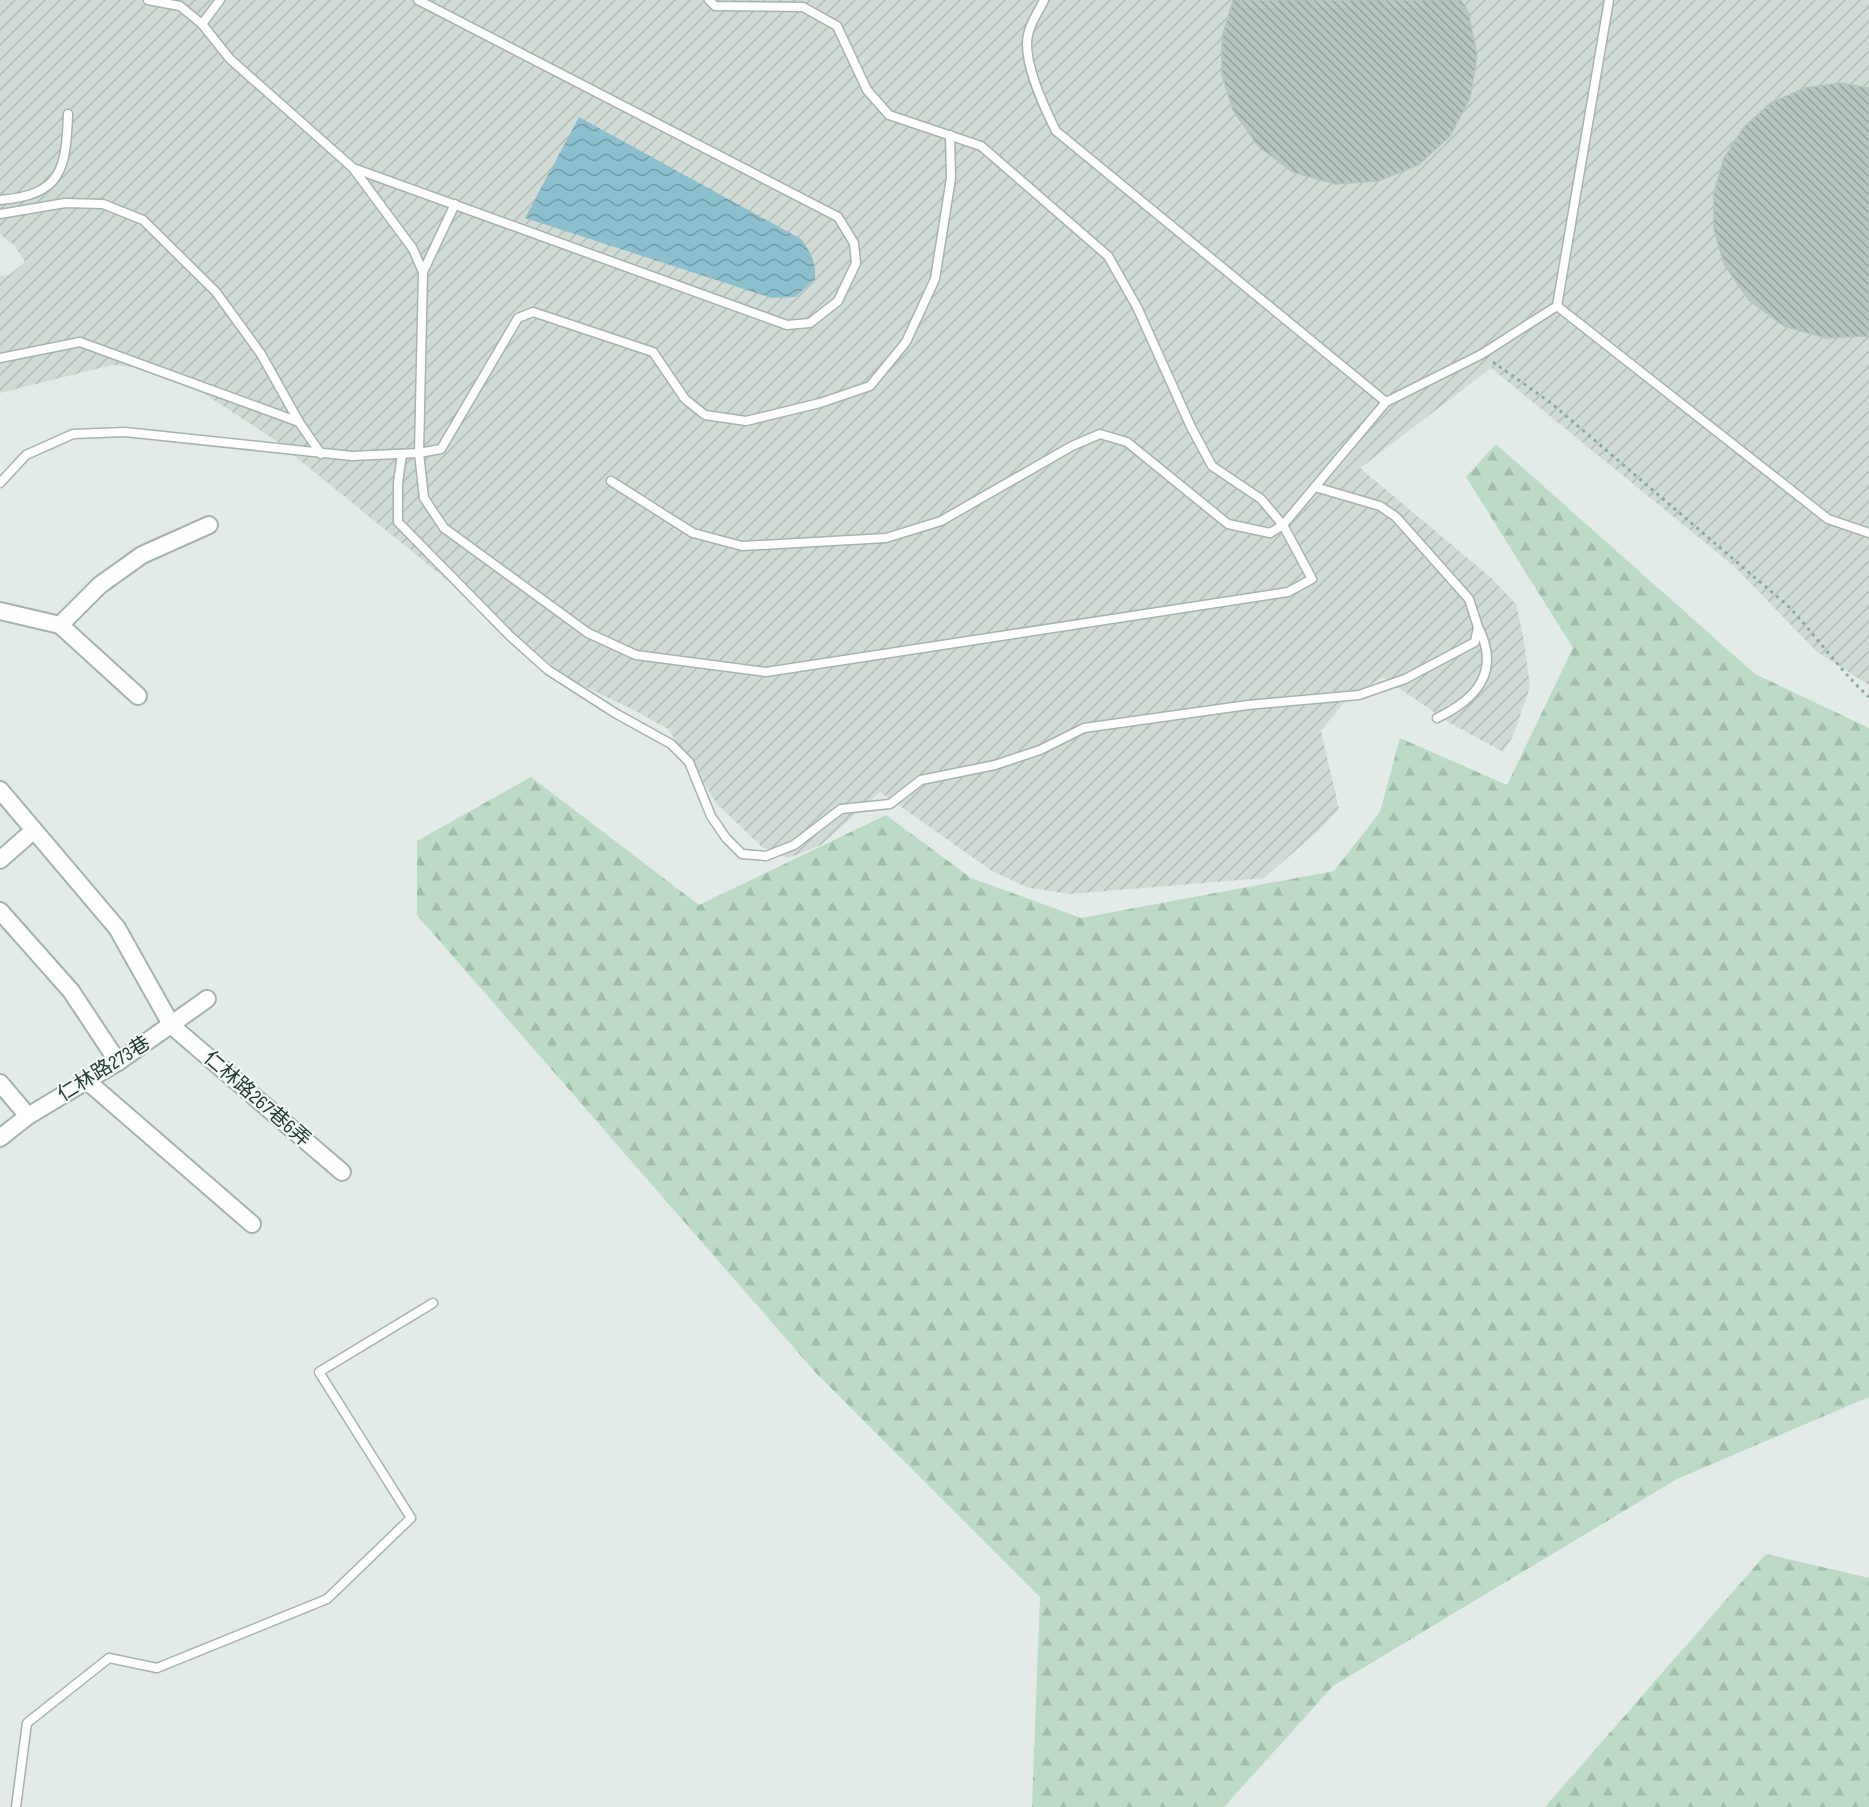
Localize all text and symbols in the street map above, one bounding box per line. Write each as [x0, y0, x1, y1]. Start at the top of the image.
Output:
street label: 仁林路273巷 [53, 1031, 155, 1107]
street label: 仁林路267巷6弄 [199, 1046, 315, 1152]

